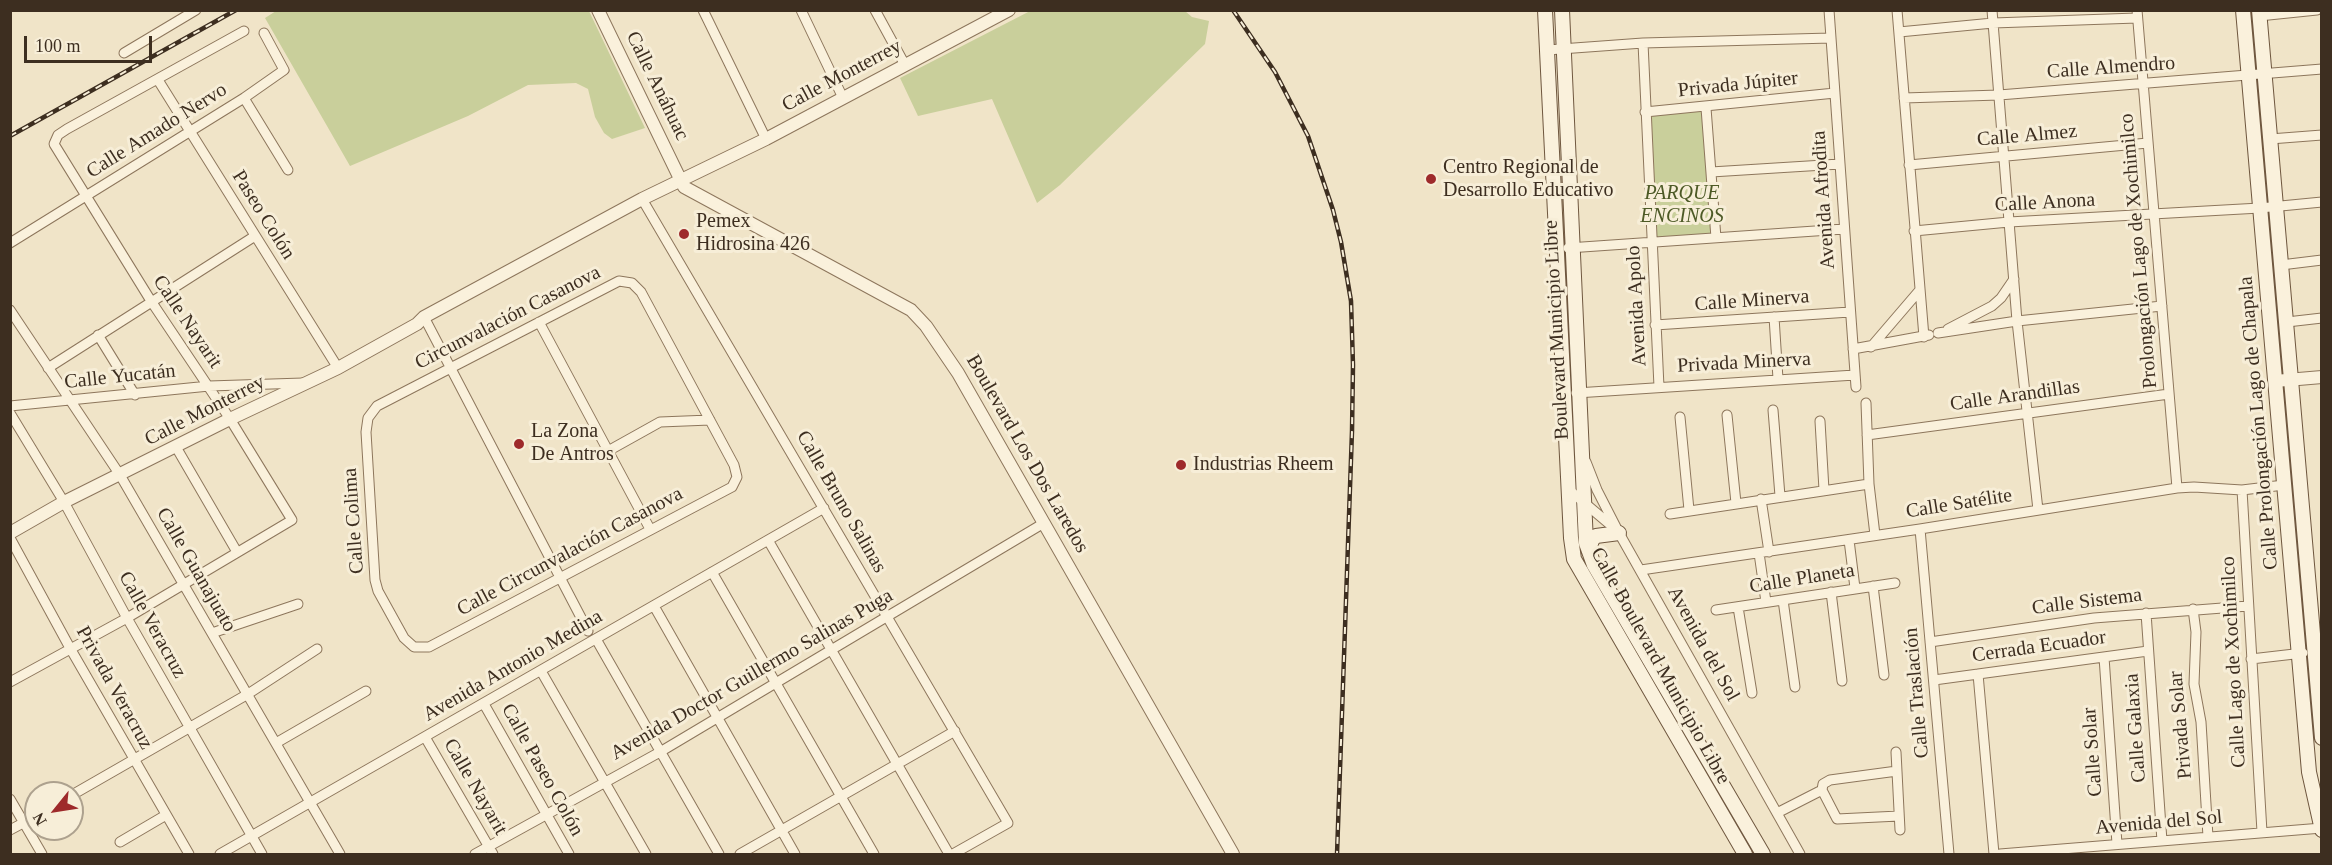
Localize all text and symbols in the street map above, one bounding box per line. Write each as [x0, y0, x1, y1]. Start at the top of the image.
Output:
scale bar [27, 24, 154, 62]
street label: Calle Anáhuac [620, 28, 694, 144]
street label: Calle Monterrey [778, 35, 906, 117]
text: 100 m [35, 36, 81, 56]
street label: Calle Almendro [2046, 52, 2176, 84]
street label: Privada Júpiter [1677, 67, 1799, 103]
street label: Calle Amado Nervo [82, 78, 232, 184]
street label: Prolongación Lago de Xochimilco [2115, 112, 2163, 390]
street label: Calle Almez [1976, 120, 2078, 152]
street label: Avenida Afrodita [1807, 130, 1841, 270]
place label: Centro Regional de Desarrollo Educativo [1443, 156, 1613, 203]
street label: Paseo Colón [226, 166, 300, 264]
marker: Centro Regional de Desarrollo Educativo [1424, 172, 1438, 186]
park label: PARQUE ENCINOS [1640, 182, 1724, 229]
street label: Calle Anona [1994, 188, 2096, 218]
place label: Pemex Hidrosina 426 [696, 210, 810, 257]
street label: Boulevard Municipio Libre [1539, 220, 1575, 440]
marker: Pemex Hidrosina 426 [677, 227, 691, 241]
street label: Avenida Apolo [1622, 245, 1652, 367]
street label: Circunvalación Casanova [411, 261, 605, 375]
street label: Calle Nayarit [147, 271, 227, 373]
street label: Calle Prolongación Lago de Chapala [2234, 275, 2284, 571]
street label: Calle Minerva [1694, 285, 1810, 317]
street label: Privada Minerva [1677, 348, 1811, 378]
street label: Boulevard Los Dos Laredos [960, 351, 1094, 557]
street label: Calle Yucatán [63, 359, 177, 395]
street label: Calle Monterrey [141, 370, 269, 452]
street label: Calle Arandillas [1949, 375, 2081, 417]
place label: La Zona De Antros [531, 420, 614, 467]
street label: Calle Bruno Salinas [791, 427, 891, 577]
marker: La Zona De Antros [512, 437, 526, 451]
place label: Industrias Rheem [1193, 453, 1334, 477]
marker: Industrias Rheem [1174, 458, 1188, 472]
street label: Calle Colima [338, 467, 370, 575]
street label: Calle Circunvalación Casanova [453, 482, 687, 622]
street label: Calle Satélite [1904, 484, 2014, 524]
street label: Calle Guanajuato [151, 504, 241, 636]
street label: Calle Boulevard Municipio Libre [1585, 543, 1735, 789]
street label: Calle Lago de Xochimilco [2216, 556, 2252, 768]
street label: Calle Planeta [1748, 559, 1856, 599]
street label: Calle Veracruz [113, 567, 191, 683]
street label: Avenida del Sol [1662, 582, 1744, 706]
street label: Calle Sistema [2031, 583, 2143, 621]
street label: Avenida Doctor Guillermo Salinas Puga [607, 584, 897, 766]
street label: Avenida Antonio Medina [419, 605, 607, 727]
street label: Privada Veracruz [70, 622, 158, 754]
street label: Cerrada Ecuador [1971, 626, 2107, 668]
street label: Calle Traslación [1899, 627, 1935, 759]
street label: Privada Solar [2164, 670, 2198, 780]
street label: Calle Galaxia [2120, 673, 2152, 783]
street label: Calle Paseo Colón [496, 700, 588, 840]
street label: Calle Solar [2078, 707, 2108, 797]
street label: Calle Nayarit [438, 735, 512, 839]
north arrow [24, 781, 84, 841]
street label: Avenida del Sol [2095, 805, 2223, 841]
text: N [29, 810, 50, 829]

